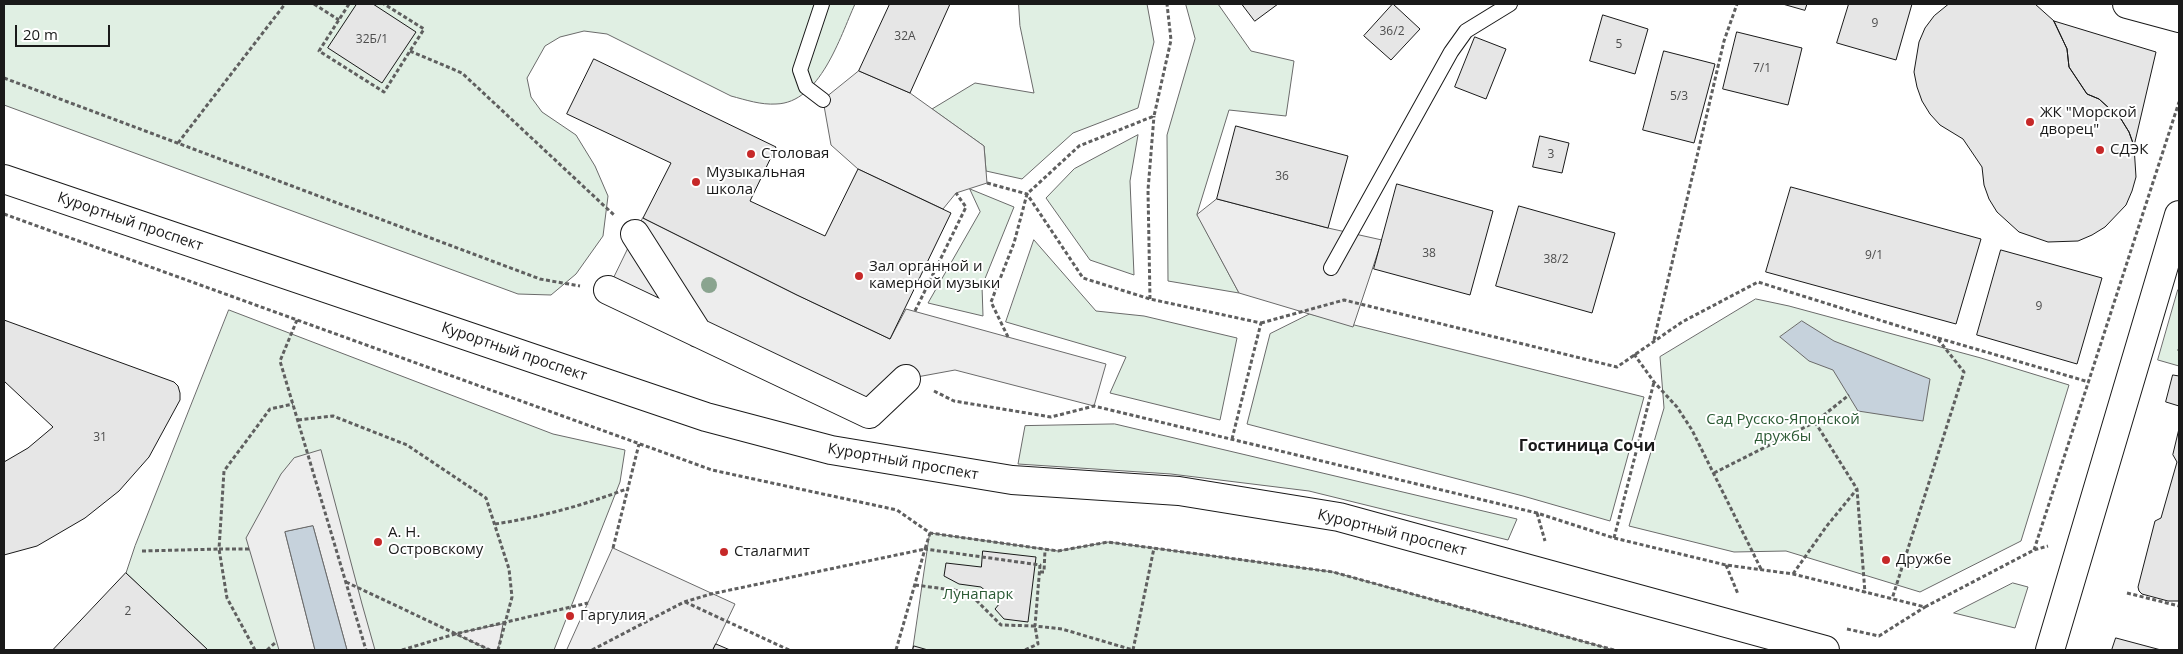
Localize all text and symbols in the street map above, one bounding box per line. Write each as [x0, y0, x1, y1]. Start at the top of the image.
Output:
scale bar [18, 15, 112, 47]
house number: 9 [1872, 17, 1878, 31]
text: 20 m [23, 24, 58, 44]
house number: 36/2 [1380, 25, 1404, 39]
house number: 32А [894, 30, 916, 44]
house number: 32Б/1 [356, 33, 388, 47]
house number: 5 [1616, 38, 1622, 52]
house number: 7/1 [1753, 62, 1771, 76]
house number: 5/3 [1670, 90, 1688, 104]
place label: ЖК "Морской дворец" [2040, 104, 2137, 139]
marker: ЖК "Морской дворец" [2024, 116, 2036, 128]
place label: СДЭК [2110, 141, 2148, 159]
marker: СДЭК [2094, 144, 2106, 156]
place label: Столовая [761, 145, 829, 163]
marker: Столовая [745, 148, 757, 160]
house number: 3 [1548, 148, 1554, 162]
place label: Музыкальная школа [706, 164, 805, 199]
house number: 36 [1275, 170, 1289, 184]
marker: Музыкальная школа [690, 176, 702, 188]
street label: Курортный проспект [55, 189, 205, 255]
house number: 38 [1422, 247, 1436, 261]
house number: 9/1 [1865, 249, 1883, 263]
house number: 38/2 [1544, 253, 1568, 267]
place label: Зал органной и камерной музыки [869, 258, 1000, 293]
marker: Зал органной и камерной музыки [853, 270, 865, 282]
house number: 9 [2036, 300, 2042, 314]
street label: Курортный проспект [439, 319, 589, 385]
park label: Сад Русско-Японской дружбы [1706, 411, 1860, 446]
house number: 31 [93, 431, 107, 445]
district label: Гостиница Сочи [1519, 436, 1655, 456]
street label: Курортный проспект [826, 440, 980, 484]
street label: Курортный проспект [1316, 506, 1468, 560]
place label: А. Н. Островскому [388, 524, 483, 559]
marker: А. Н. Островскому [372, 536, 384, 548]
place label: Сталагмит [734, 543, 810, 561]
marker: Сталагмит [718, 546, 730, 558]
place label: Дружбе [1896, 551, 1951, 569]
marker: Дружбе [1880, 554, 1892, 566]
park label: Лунапарк [943, 586, 1013, 604]
house number: 2 [125, 605, 131, 619]
place label: Гаргулия [580, 607, 646, 625]
marker: Гаргулия [564, 610, 576, 622]

